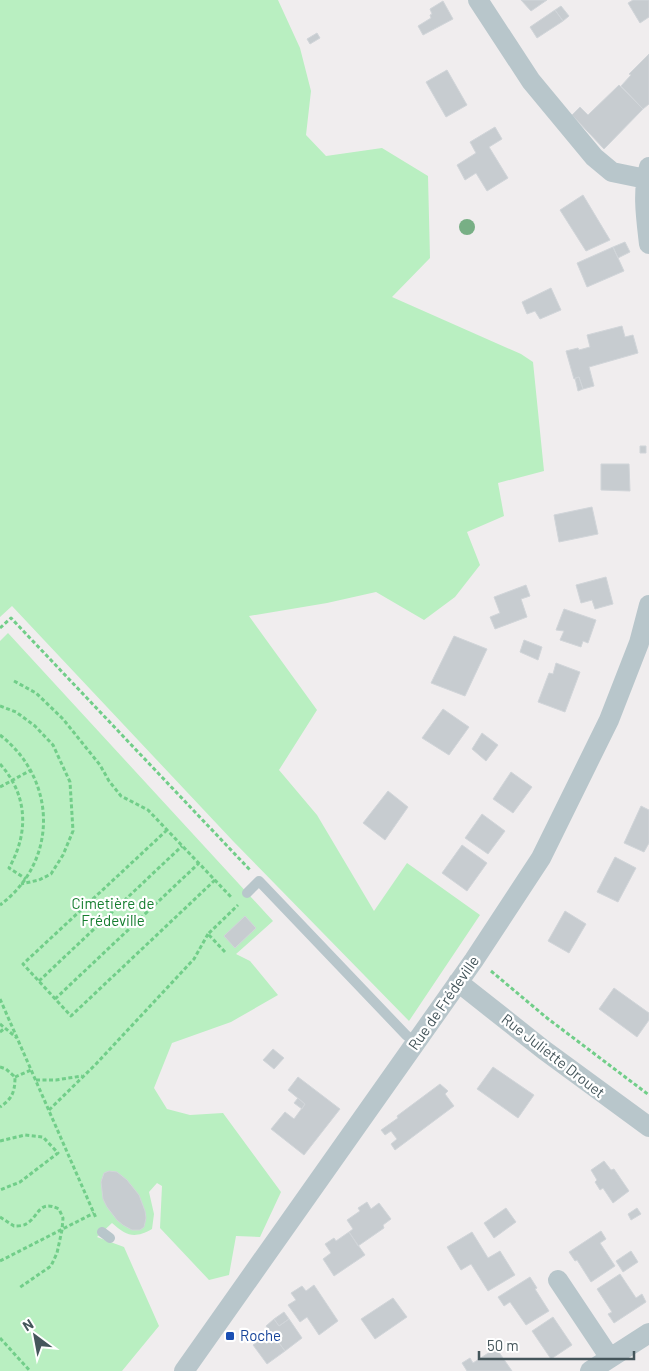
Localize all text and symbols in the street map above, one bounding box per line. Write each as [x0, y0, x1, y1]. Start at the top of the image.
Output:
park label: Cimetière de Frédeville [72, 894, 154, 929]
street label: Rue de Frédeville [404, 952, 482, 1053]
street label: Rue Juliette Drouet [498, 1009, 609, 1101]
north arrow [10, 1311, 60, 1361]
text: N [19, 1315, 36, 1334]
place label: Roche [240, 1326, 281, 1344]
scale bar [479, 1328, 634, 1360]
marker: Roche [224, 1330, 236, 1342]
text: 50 m [487, 1336, 519, 1354]

